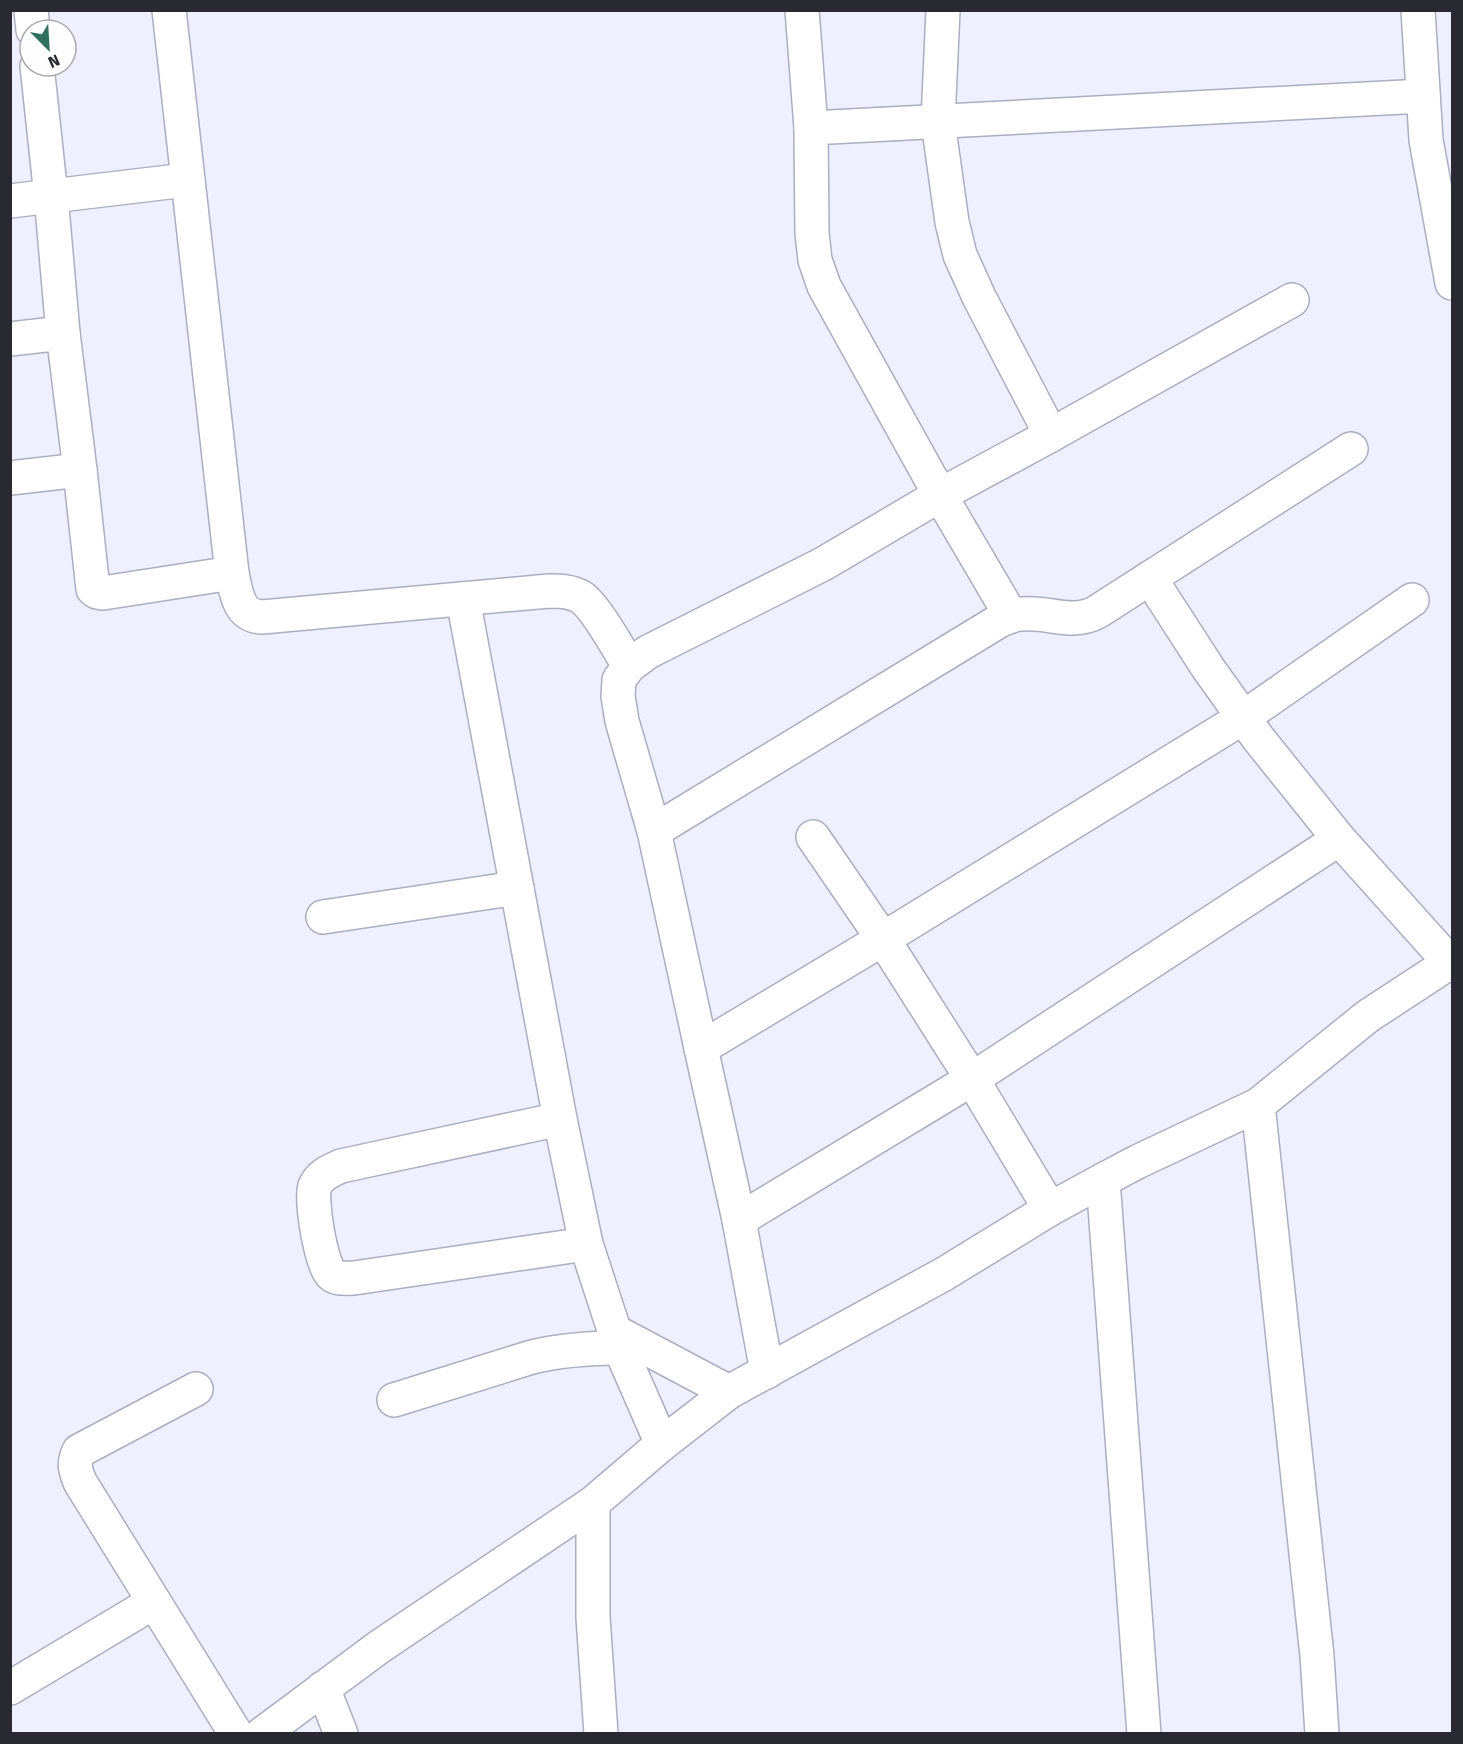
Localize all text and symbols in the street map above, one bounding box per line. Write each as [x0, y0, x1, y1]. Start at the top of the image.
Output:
north arrow [18, 18, 78, 78]
text: N [45, 50, 63, 72]

